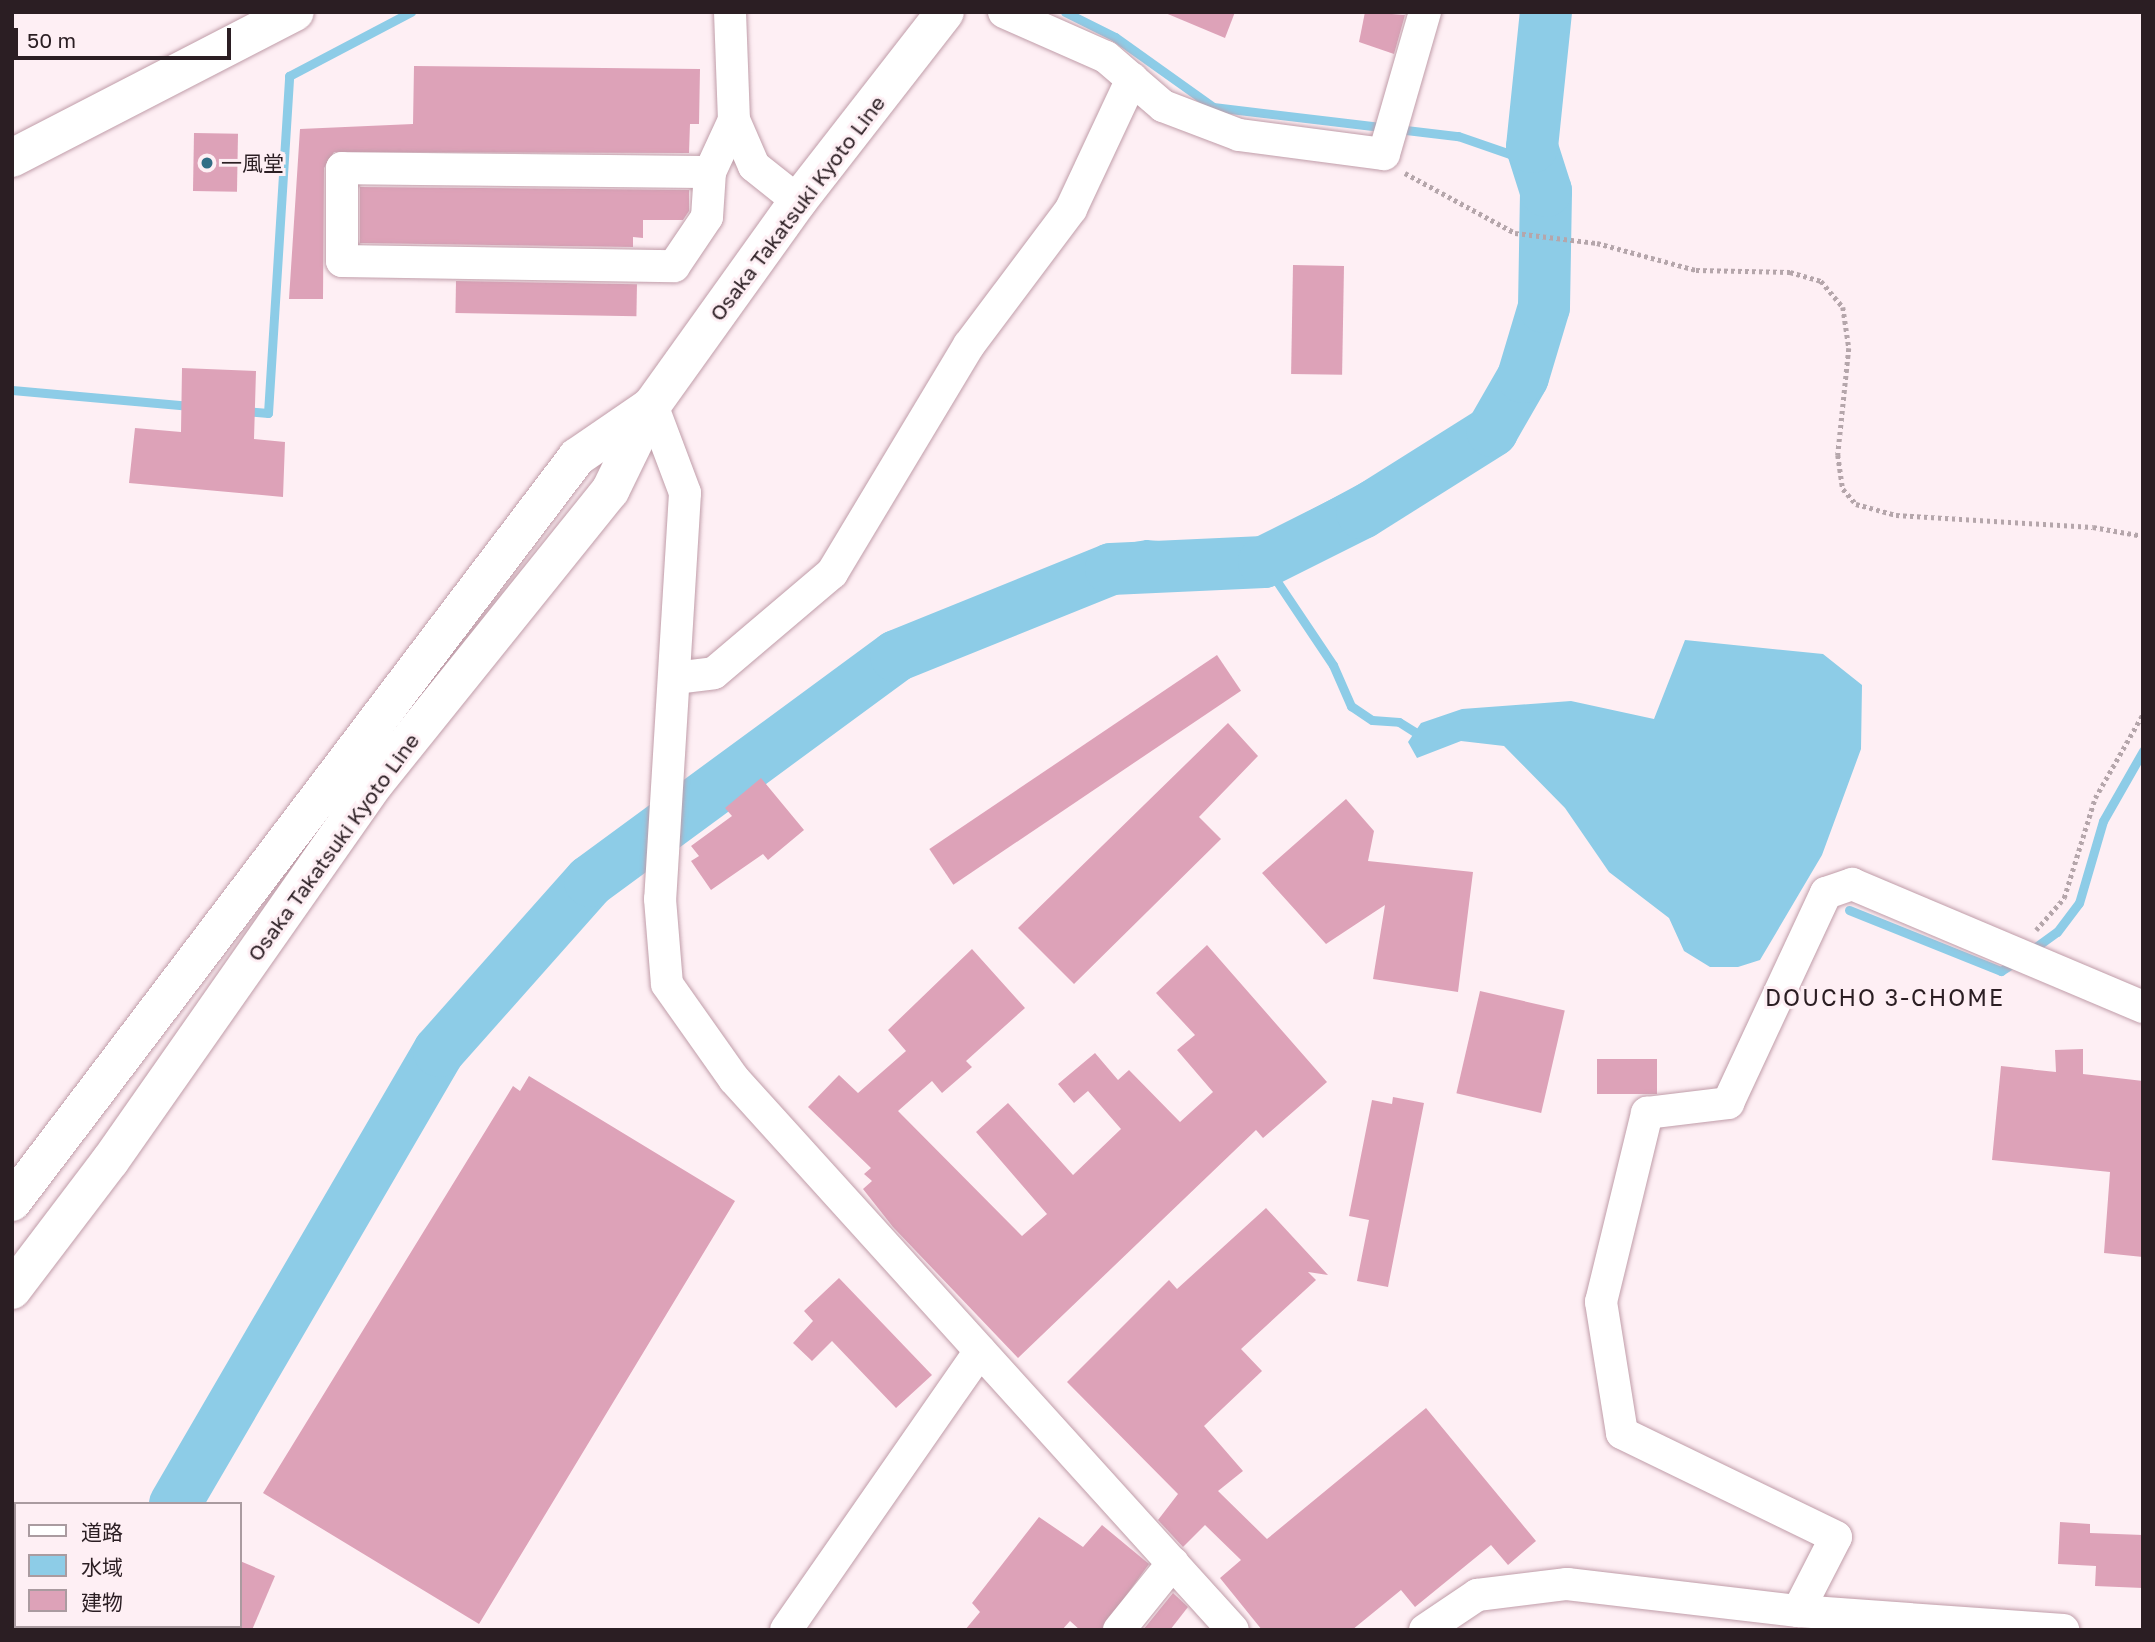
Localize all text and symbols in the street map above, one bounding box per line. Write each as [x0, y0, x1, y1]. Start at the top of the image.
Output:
scale bar [18, 14, 234, 58]
text: 50 m [27, 27, 76, 53]
street label: Osaka Takatsuki Kyoto Line [704, 91, 890, 325]
place label: 一風堂 [221, 150, 284, 176]
marker: 一風堂 [199, 155, 215, 171]
street label: Osaka Takatsuki Kyoto Line [242, 728, 424, 966]
district label: DOUCHO 3-CHOME [1767, 983, 2003, 1011]
legend [14, 1502, 242, 1628]
text: 道路 [81, 1519, 123, 1545]
text: 水域 [81, 1554, 123, 1580]
text: 建物 [81, 1589, 123, 1615]

